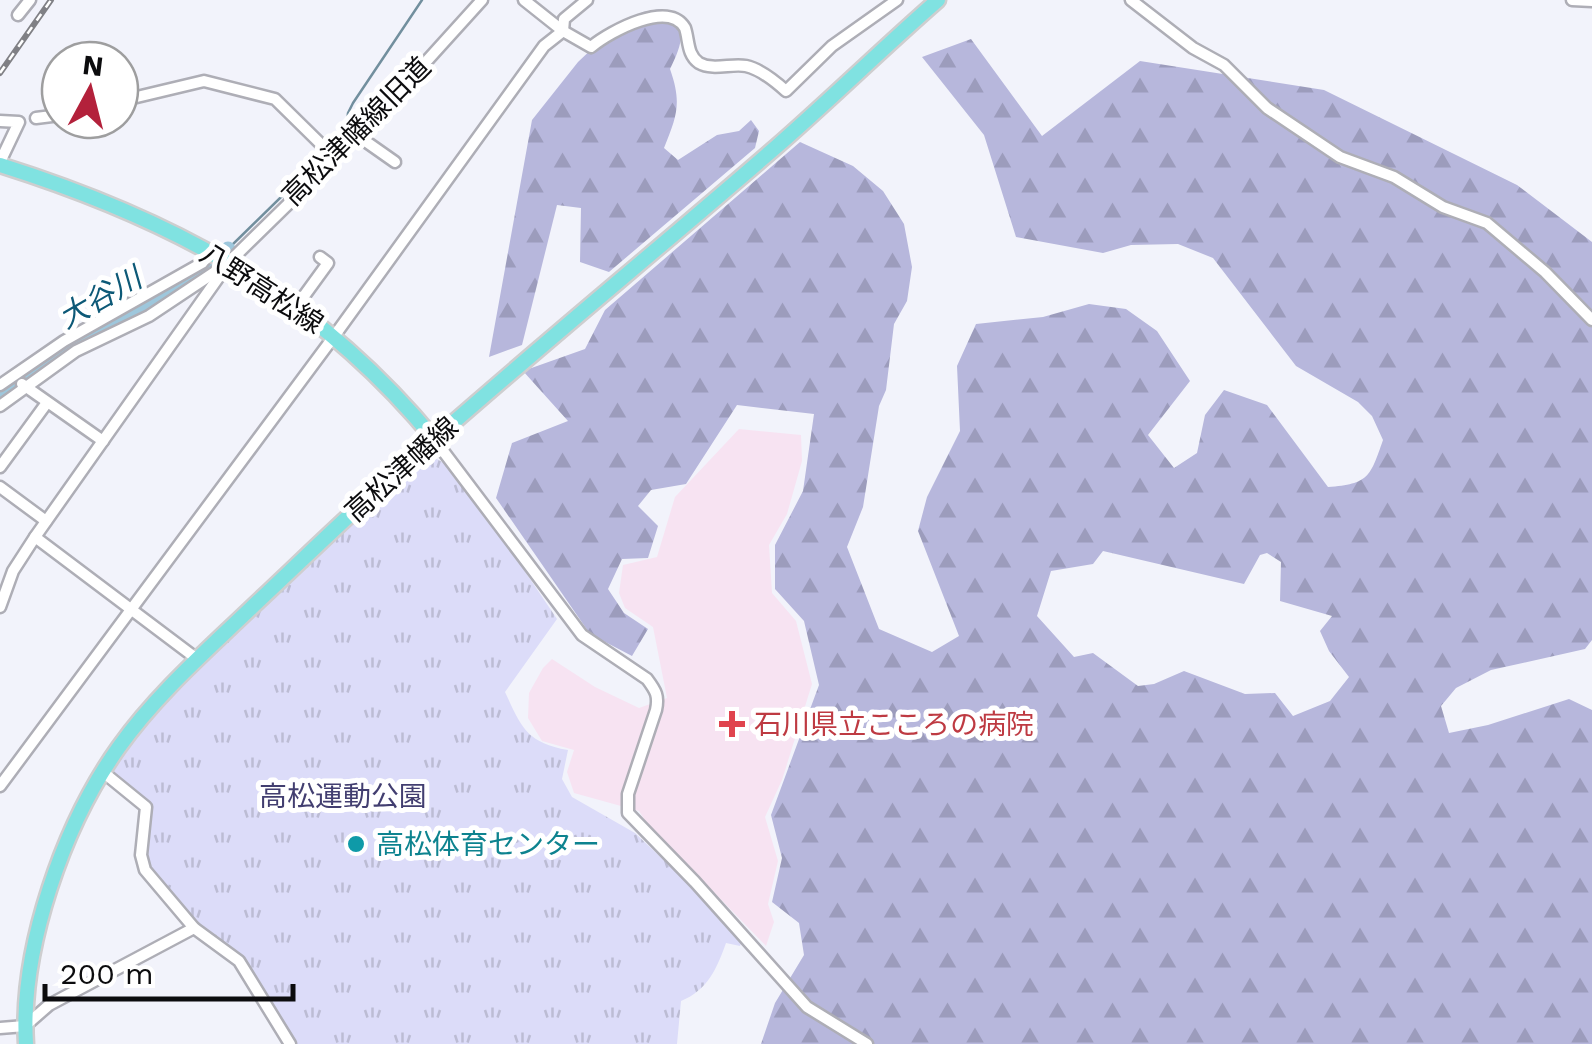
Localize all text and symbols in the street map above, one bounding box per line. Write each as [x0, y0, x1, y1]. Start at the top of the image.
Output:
north arrow [40, 40, 140, 140]
text: N [81, 48, 105, 83]
street label: 高松津幡線旧道 [275, 50, 437, 212]
street label: 八野高松線 [194, 236, 329, 340]
water label: 大谷川 [52, 258, 150, 335]
street label: 高松津幡線 [338, 410, 464, 528]
place label: 石川県立こころの病院 [754, 708, 1034, 741]
marker: 石川県立こころの病院 [719, 711, 745, 737]
park label: 高松運動公園 [259, 780, 427, 813]
place label: 高松体育センター [376, 828, 600, 861]
marker: 高松体育センター [345, 833, 367, 855]
scale bar [45, 939, 292, 1001]
text: 200 m [60, 956, 154, 991]

